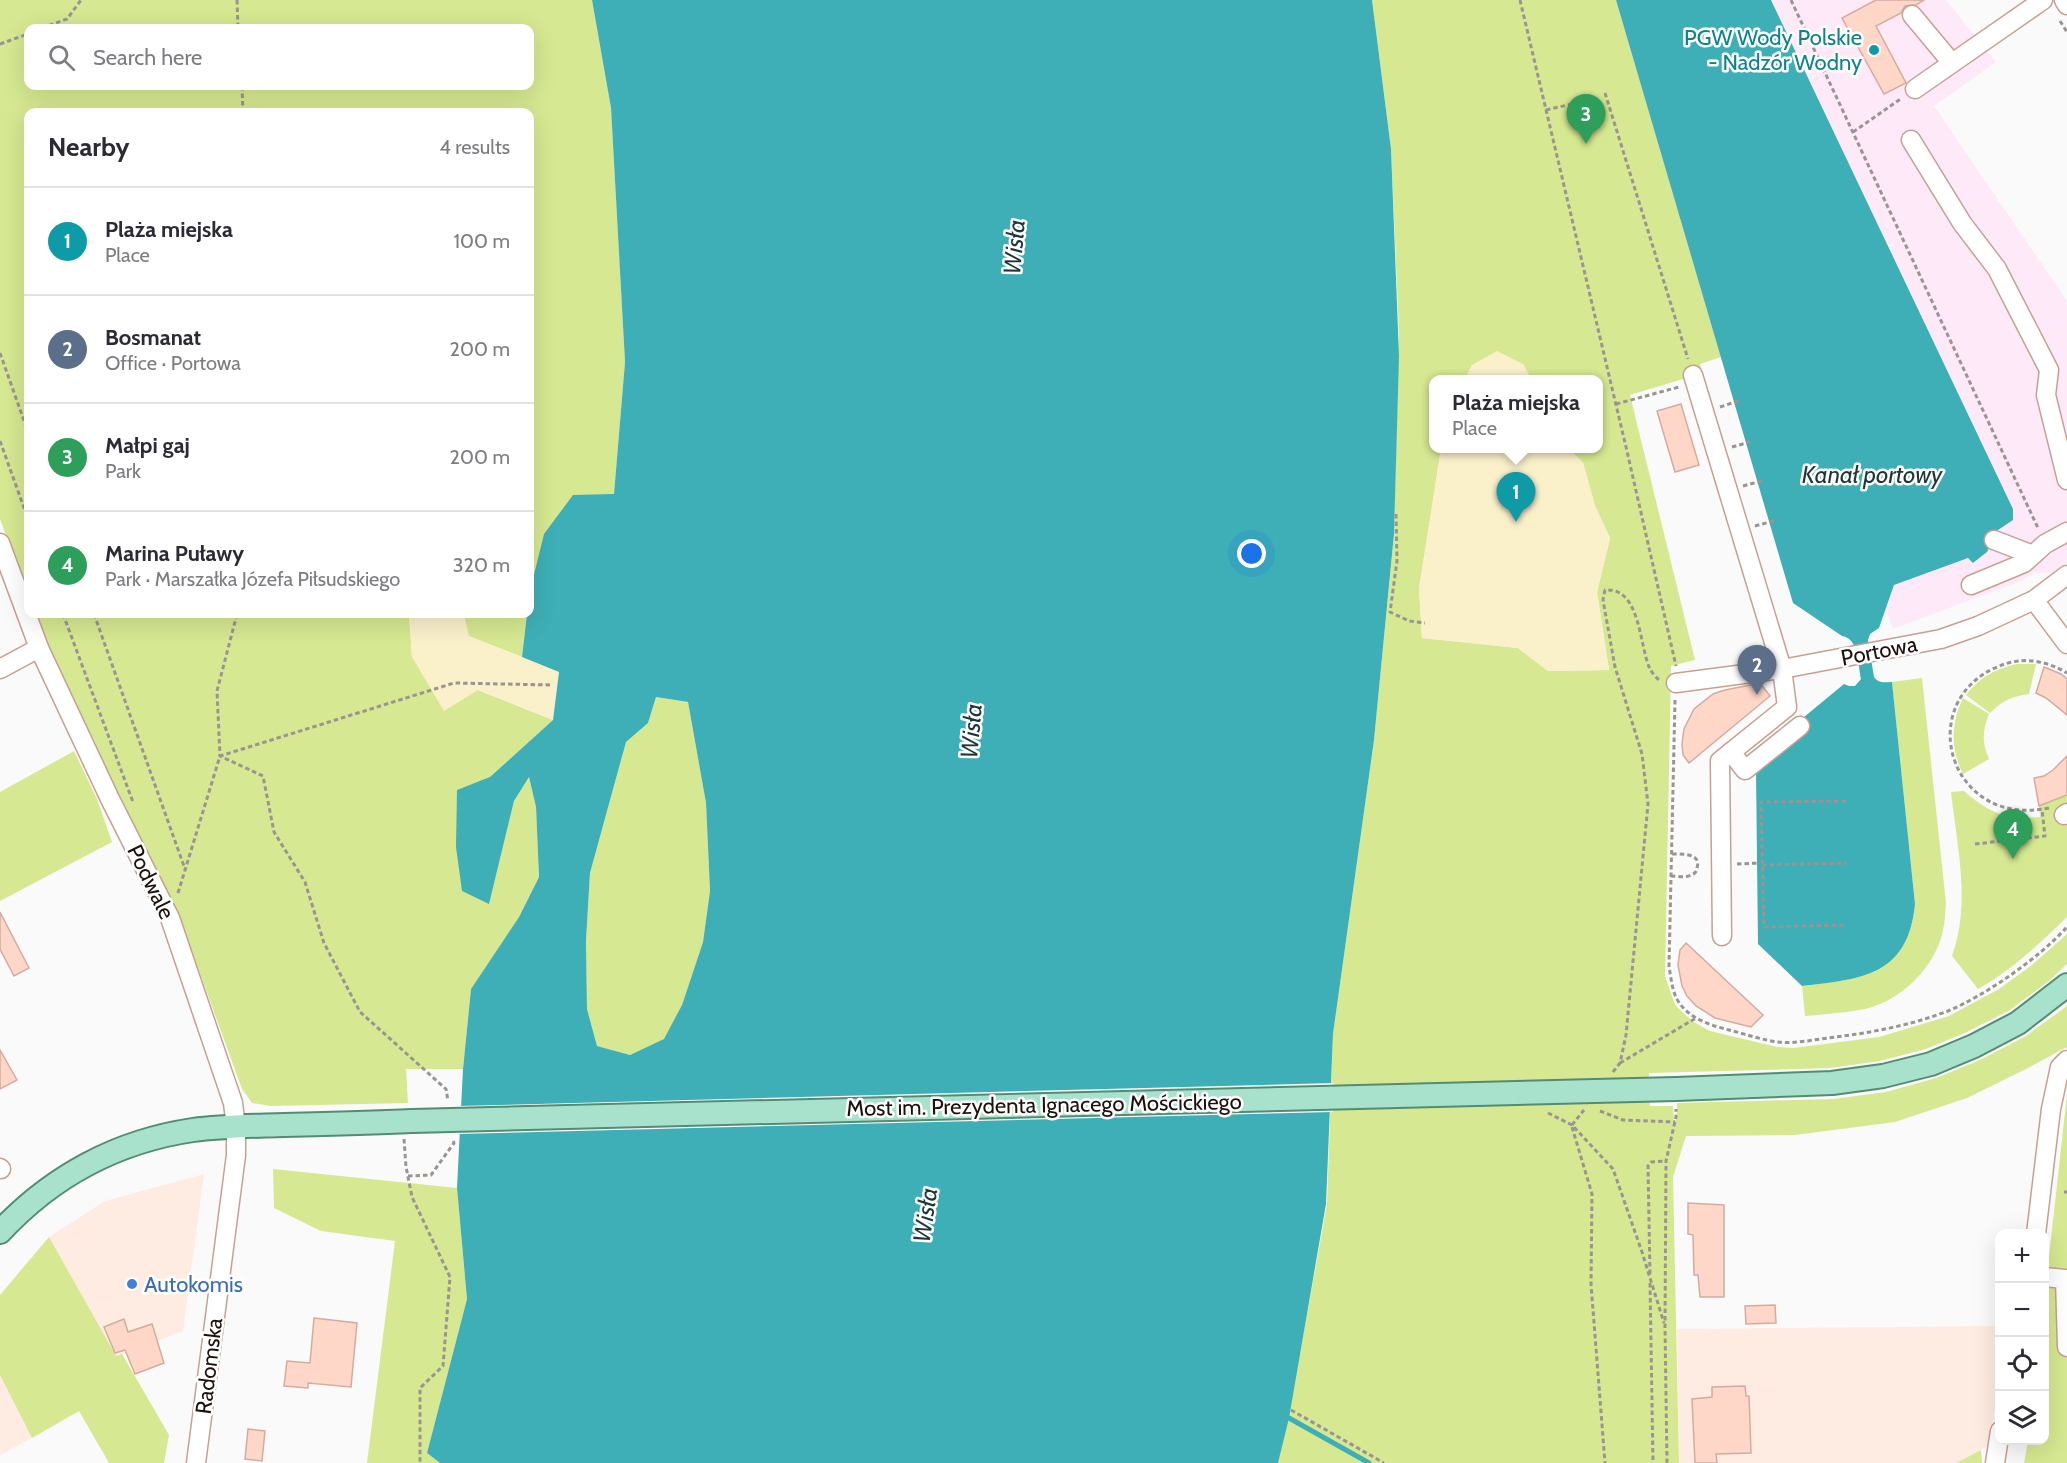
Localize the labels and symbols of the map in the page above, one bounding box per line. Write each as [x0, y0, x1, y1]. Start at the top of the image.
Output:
place label: PGW Wody Polskie - Nadzór Wodny [1684, 24, 1862, 76]
marker: PGW Wody Polskie - Nadzór Wodny [1867, 43, 1881, 57]
pin: 3 [1566, 94, 1606, 144]
water label: Wisła [997, 218, 1031, 276]
water label: Kanał portowy [1802, 460, 1943, 489]
pin: 1 [1496, 472, 1536, 522]
your location [1237, 539, 1266, 568]
street label: Portowa [1839, 630, 1920, 672]
pin: 2 [1738, 646, 1776, 695]
water label: Wisła [954, 702, 988, 760]
pin: 4 [1994, 810, 2032, 859]
street label: Podwale [121, 840, 181, 924]
street label: Most im. Prezydenta Ignacego Mościckiego [846, 1088, 1242, 1122]
water label: Wisła [907, 1186, 943, 1244]
place label: Autokomis [144, 1271, 243, 1298]
marker: Autokomis [125, 1277, 139, 1291]
street label: Radomska [190, 1316, 228, 1416]

